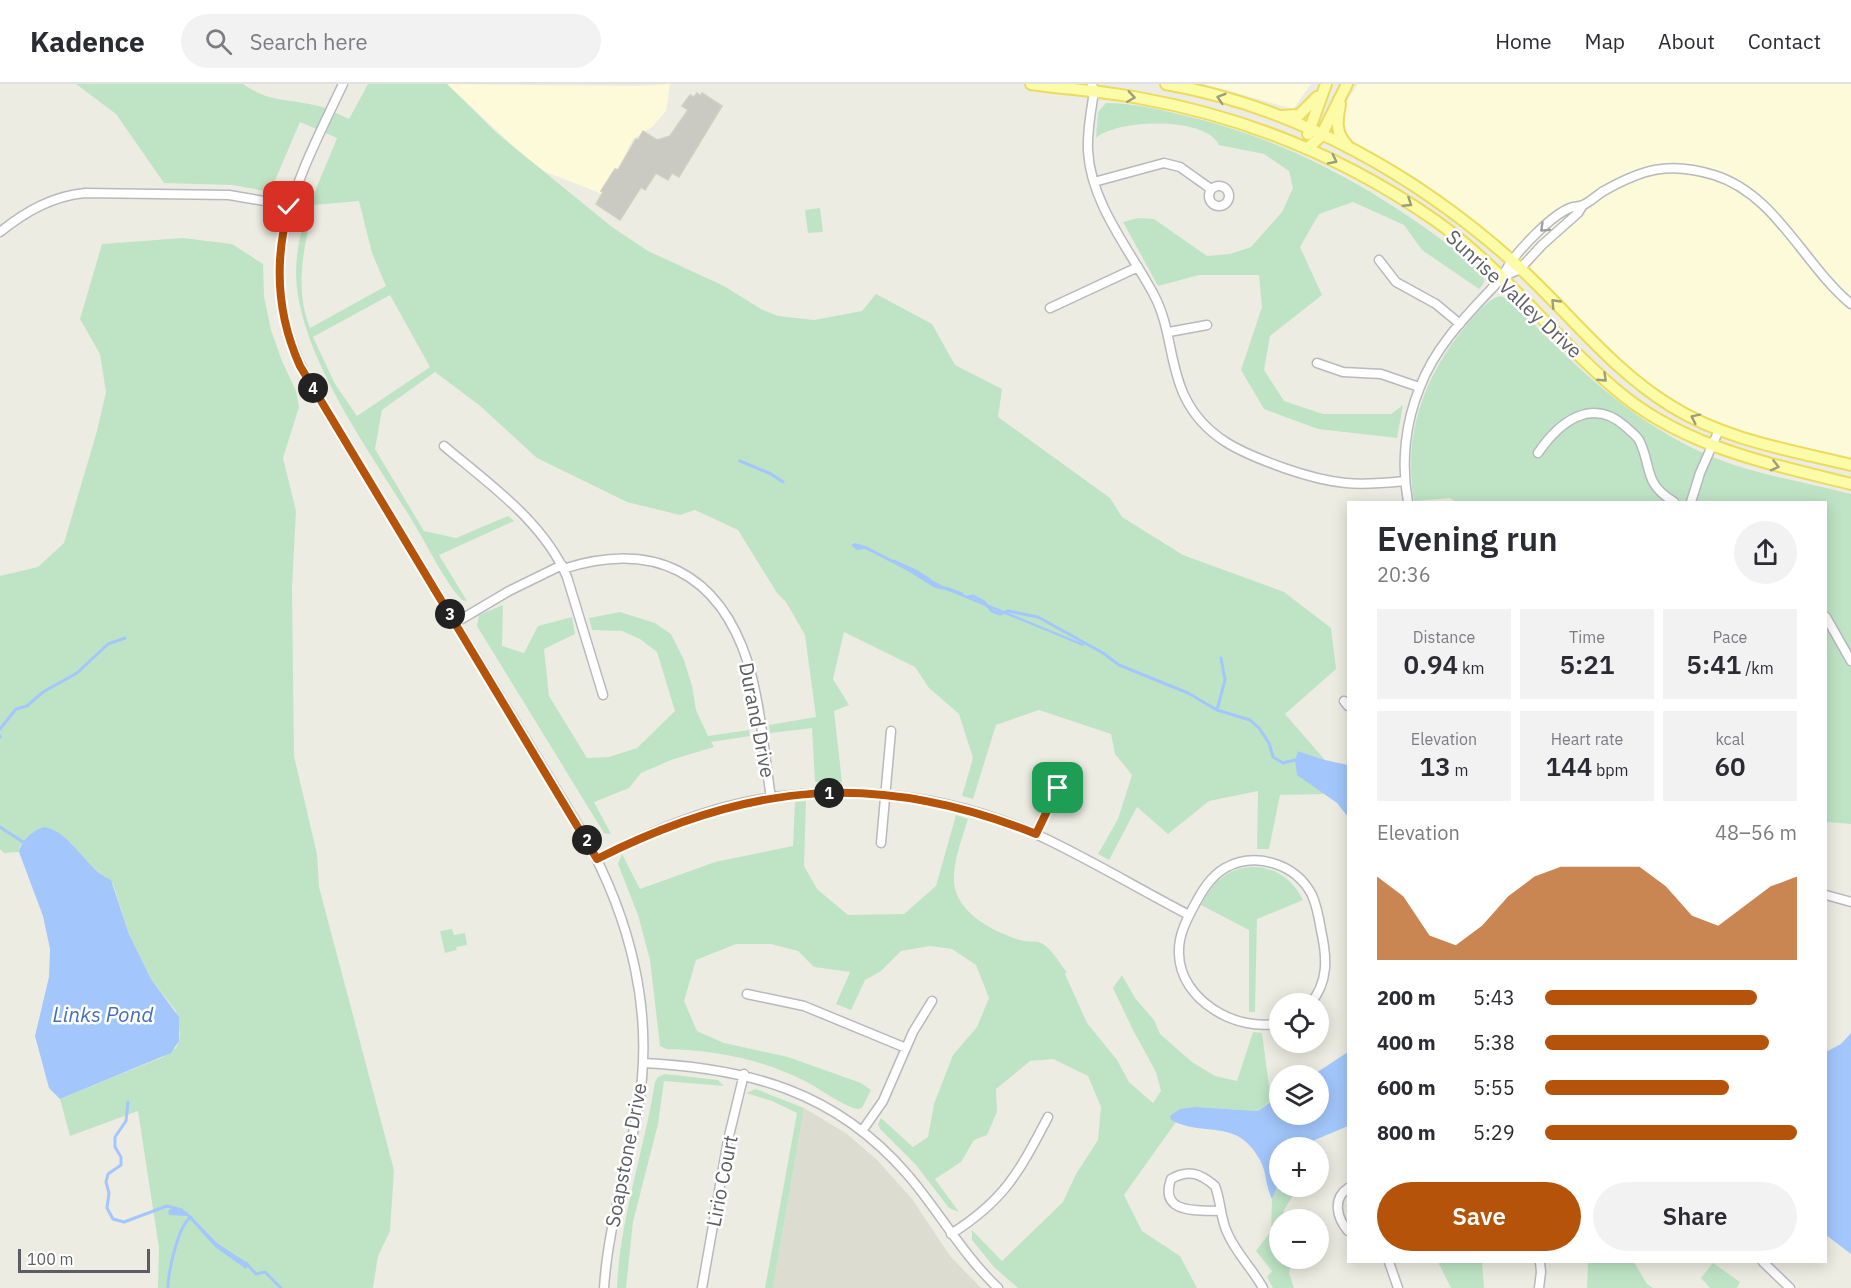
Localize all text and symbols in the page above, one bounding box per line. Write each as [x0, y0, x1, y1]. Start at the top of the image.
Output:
search box [181, 14, 601, 68]
text: Kadence [30, 23, 145, 60]
icon: search [202, 25, 235, 58]
text: Search here [250, 27, 368, 56]
text: Home [1495, 27, 1552, 55]
text: Map [1585, 27, 1625, 55]
text: About [1658, 27, 1715, 55]
text: Contact [1748, 27, 1821, 55]
one-way arrow [1126, 90, 1136, 102]
one-way arrow [1216, 92, 1227, 105]
one-way arrow [1327, 153, 1338, 164]
pin [263, 181, 314, 232]
icon: check [272, 190, 305, 223]
one-way arrow [1402, 196, 1412, 208]
one-way arrow [1541, 221, 1551, 232]
street label: Sunrise Valley Drive [1440, 223, 1588, 364]
one-way arrow [1551, 299, 1562, 310]
one-way arrow [1596, 371, 1607, 382]
pin: 4 [298, 373, 328, 403]
text: 4 [308, 378, 318, 398]
one-way arrow [1690, 414, 1701, 426]
one-way arrow [1770, 458, 1780, 471]
text: Evening run [1377, 517, 1558, 560]
button: share [1734, 521, 1797, 584]
text: 20:36 [1377, 561, 1431, 588]
pin: 3 [435, 599, 465, 629]
text: 3 [445, 604, 455, 624]
text: Distance [1413, 627, 1475, 647]
text: Time [1569, 627, 1605, 647]
text: Pace [1713, 627, 1747, 647]
text: 0.94 [1404, 647, 1458, 681]
text: 5:21 [1559, 647, 1615, 681]
text: 5:41 [1686, 647, 1741, 681]
text: km [1458, 658, 1484, 678]
text: /km [1741, 658, 1774, 678]
street label: Durand Drive [733, 660, 782, 780]
text: Elevation [1411, 729, 1477, 749]
text: Heart rate [1551, 729, 1623, 749]
text: kcal [1715, 729, 1745, 749]
text: 13 [1420, 749, 1451, 783]
text: 144 [1545, 749, 1592, 783]
text: 60 [1714, 749, 1746, 783]
text: m [1451, 760, 1468, 780]
text: bpm [1592, 760, 1629, 780]
pin [1032, 762, 1083, 813]
icon: arrive [1041, 771, 1074, 804]
pin: 1 [814, 778, 844, 808]
text: 1 [824, 783, 834, 803]
text: Elevation [1377, 819, 1460, 846]
text: 48–56 m [1715, 819, 1797, 846]
pin: 2 [572, 825, 602, 855]
text: 2 [582, 830, 592, 850]
text: 200 m [1377, 984, 1436, 1011]
text: 5:43 [1473, 984, 1515, 1011]
map controls [1269, 993, 1329, 1269]
button: locate [1269, 993, 1329, 1053]
water label: Links Pond [52, 1000, 154, 1028]
text: 400 m [1377, 1029, 1436, 1056]
text: 5:38 [1473, 1029, 1515, 1056]
button: layers [1269, 1065, 1329, 1125]
text: 600 m [1377, 1074, 1436, 1101]
text: 5:55 [1473, 1074, 1515, 1101]
street label: Soapstone Drive [598, 1080, 653, 1229]
text: 800 m [1377, 1119, 1436, 1146]
text: 5:29 [1473, 1119, 1515, 1146]
street label: Lirio Court [699, 1133, 744, 1229]
button: + [1269, 1137, 1329, 1197]
button: Save [1377, 1182, 1581, 1251]
button: Share [1593, 1182, 1797, 1251]
button: − [1269, 1209, 1329, 1269]
scale bar [18, 1246, 150, 1274]
text: 100 m [27, 1249, 74, 1269]

